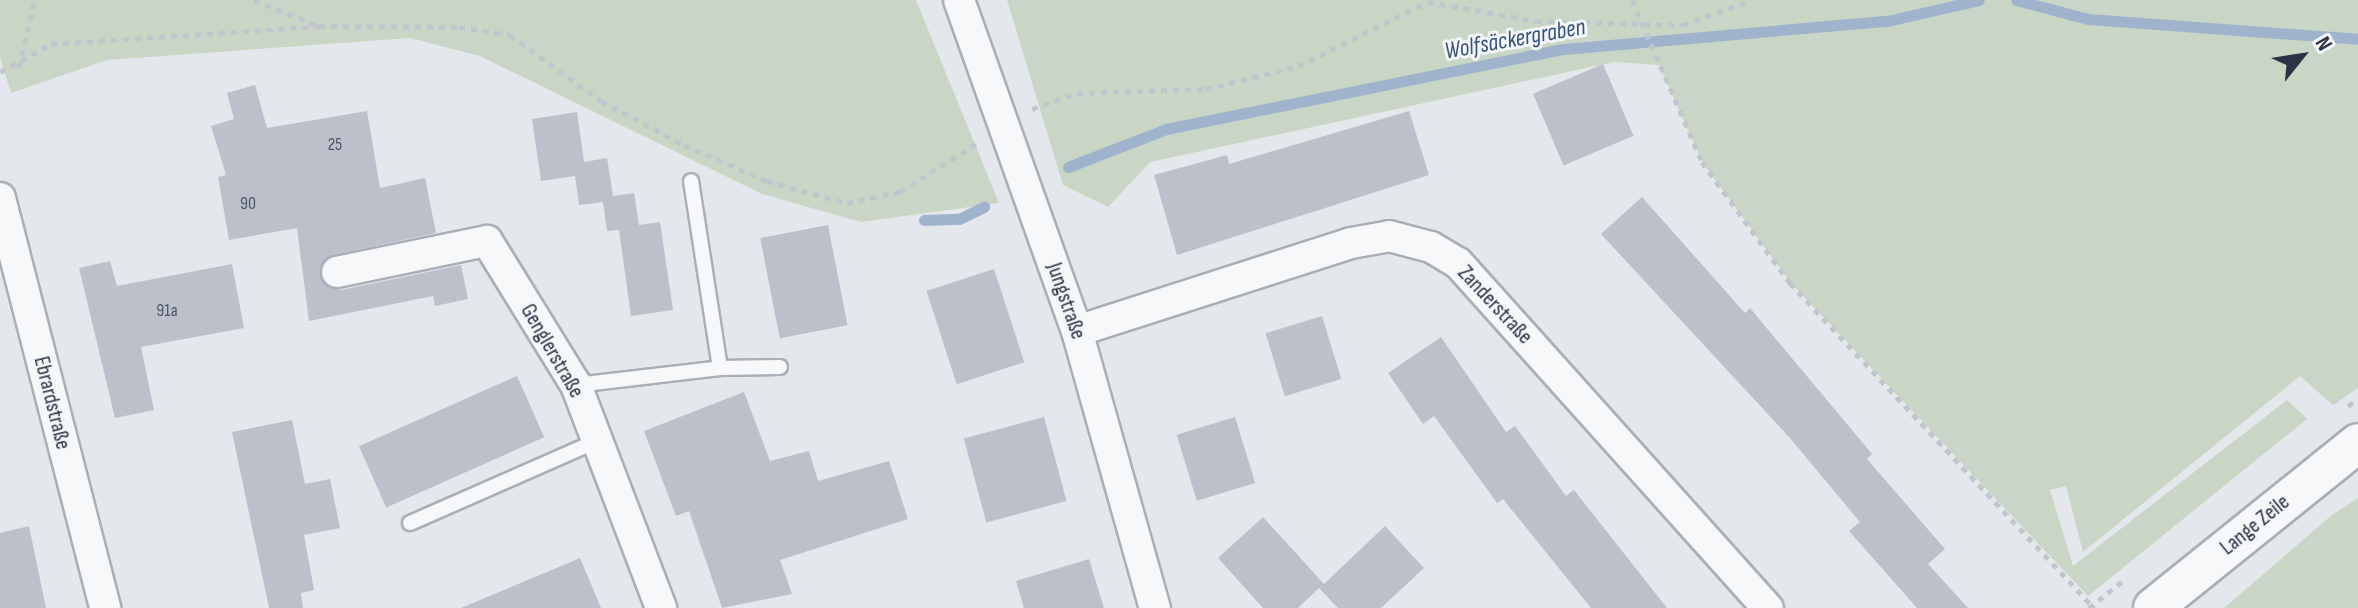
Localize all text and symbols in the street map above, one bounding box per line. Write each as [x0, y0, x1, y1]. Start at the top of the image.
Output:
water label: Wolfsäckergraben [1442, 12, 1588, 66]
north arrow [2262, 16, 2342, 96]
text: N [2309, 32, 2338, 56]
house number: 25 [328, 134, 342, 156]
house number: 90 [240, 193, 256, 215]
street label: Jungstraße [1041, 259, 1091, 343]
street label: Zanderstraße [1452, 260, 1538, 350]
street label: Genglerstraße [515, 299, 589, 403]
house number: 91a [156, 300, 178, 322]
street label: Ebrardstraße [28, 354, 76, 452]
street label: Lange Zeile [2215, 489, 2295, 561]

